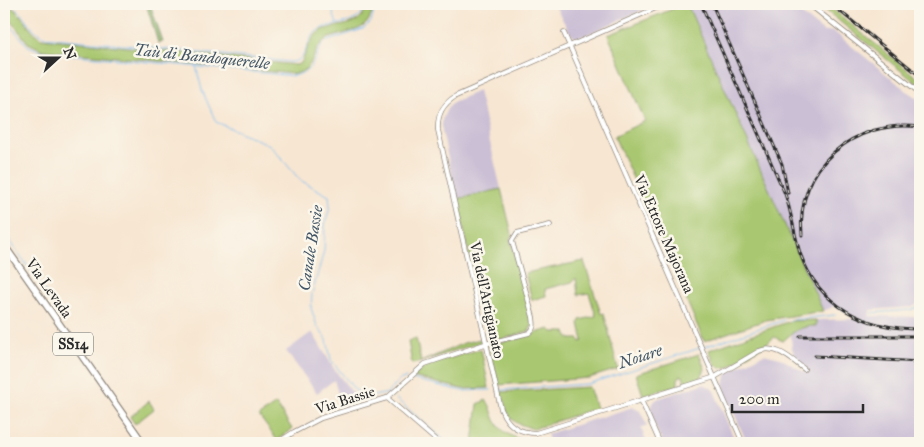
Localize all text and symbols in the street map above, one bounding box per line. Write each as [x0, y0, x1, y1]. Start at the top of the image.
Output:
north arrow [32, 32, 82, 82]
water label: Taù di Bandoquerelle [133, 40, 272, 73]
text: N [60, 45, 80, 62]
street label: Via Ettore Majorana [629, 171, 698, 297]
water label: Canale Bassie [294, 203, 327, 292]
street label: Via dell'Artigianato [466, 239, 508, 360]
street label: Via Levada [21, 254, 76, 322]
road number: SS14 [53, 332, 93, 356]
water label: Noiare [615, 340, 665, 373]
street label: Via Bassie [312, 382, 377, 418]
scale bar [732, 382, 863, 414]
text: 200 m [739, 390, 780, 408]

